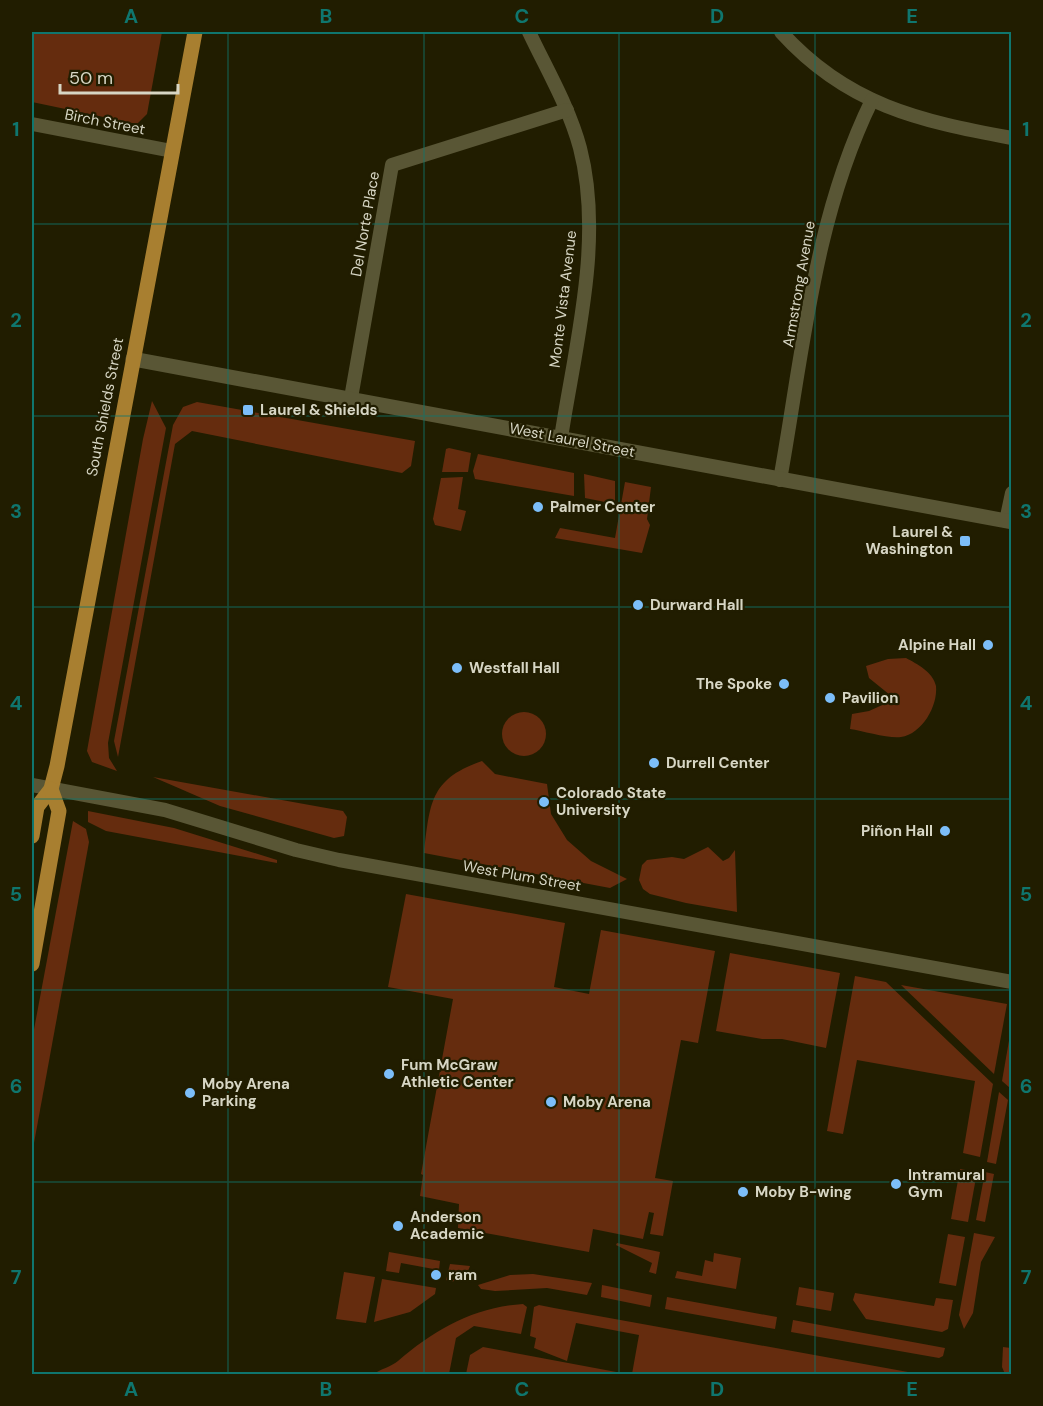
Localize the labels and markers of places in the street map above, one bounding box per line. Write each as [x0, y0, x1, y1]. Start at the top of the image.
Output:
place label: Laurel & Shields [260, 400, 378, 420]
marker: Laurel & Shields [241, 403, 255, 417]
place label: Palmer Center [550, 497, 655, 517]
marker: Palmer Center [531, 500, 545, 514]
place label: Laurel & Washington [866, 522, 953, 559]
marker: Laurel & Washington [958, 534, 972, 548]
place label: Durward Hall [650, 595, 744, 615]
marker: Durward Hall [631, 598, 645, 612]
place label: Alpine Hall [898, 635, 976, 655]
marker: Alpine Hall [981, 638, 995, 652]
place label: Westfall Hall [469, 658, 560, 678]
marker: Westfall Hall [450, 661, 464, 675]
place label: The Spoke [696, 674, 772, 694]
marker: The Spoke [777, 677, 791, 691]
place label: Pavilion [842, 688, 898, 708]
marker: Pavilion [823, 691, 837, 705]
place label: Durrell Center [666, 753, 769, 773]
marker: Durrell Center [647, 756, 661, 770]
place label: Colorado State University [556, 783, 666, 820]
marker: Colorado State University [537, 795, 551, 809]
place label: Piñon Hall [861, 821, 933, 841]
marker: Piñon Hall [938, 824, 952, 838]
place label: Fum McGraw Athletic Center [401, 1055, 514, 1092]
marker: Fum McGraw Athletic Center [382, 1067, 396, 1081]
place label: Moby Arena Parking [202, 1074, 290, 1111]
marker: Moby Arena Parking [183, 1086, 197, 1100]
place label: Moby Arena [563, 1092, 651, 1112]
marker: Moby Arena [544, 1095, 558, 1109]
place label: Intramural Gym [908, 1165, 985, 1202]
marker: Intramural Gym [889, 1177, 903, 1191]
place label: Moby B-wing [755, 1182, 852, 1202]
marker: Moby B-wing [736, 1185, 750, 1199]
place label: Anderson Academic [410, 1207, 484, 1244]
marker: Anderson Academic [391, 1219, 405, 1233]
place label: ram [448, 1265, 477, 1285]
marker: ram [429, 1268, 443, 1282]

